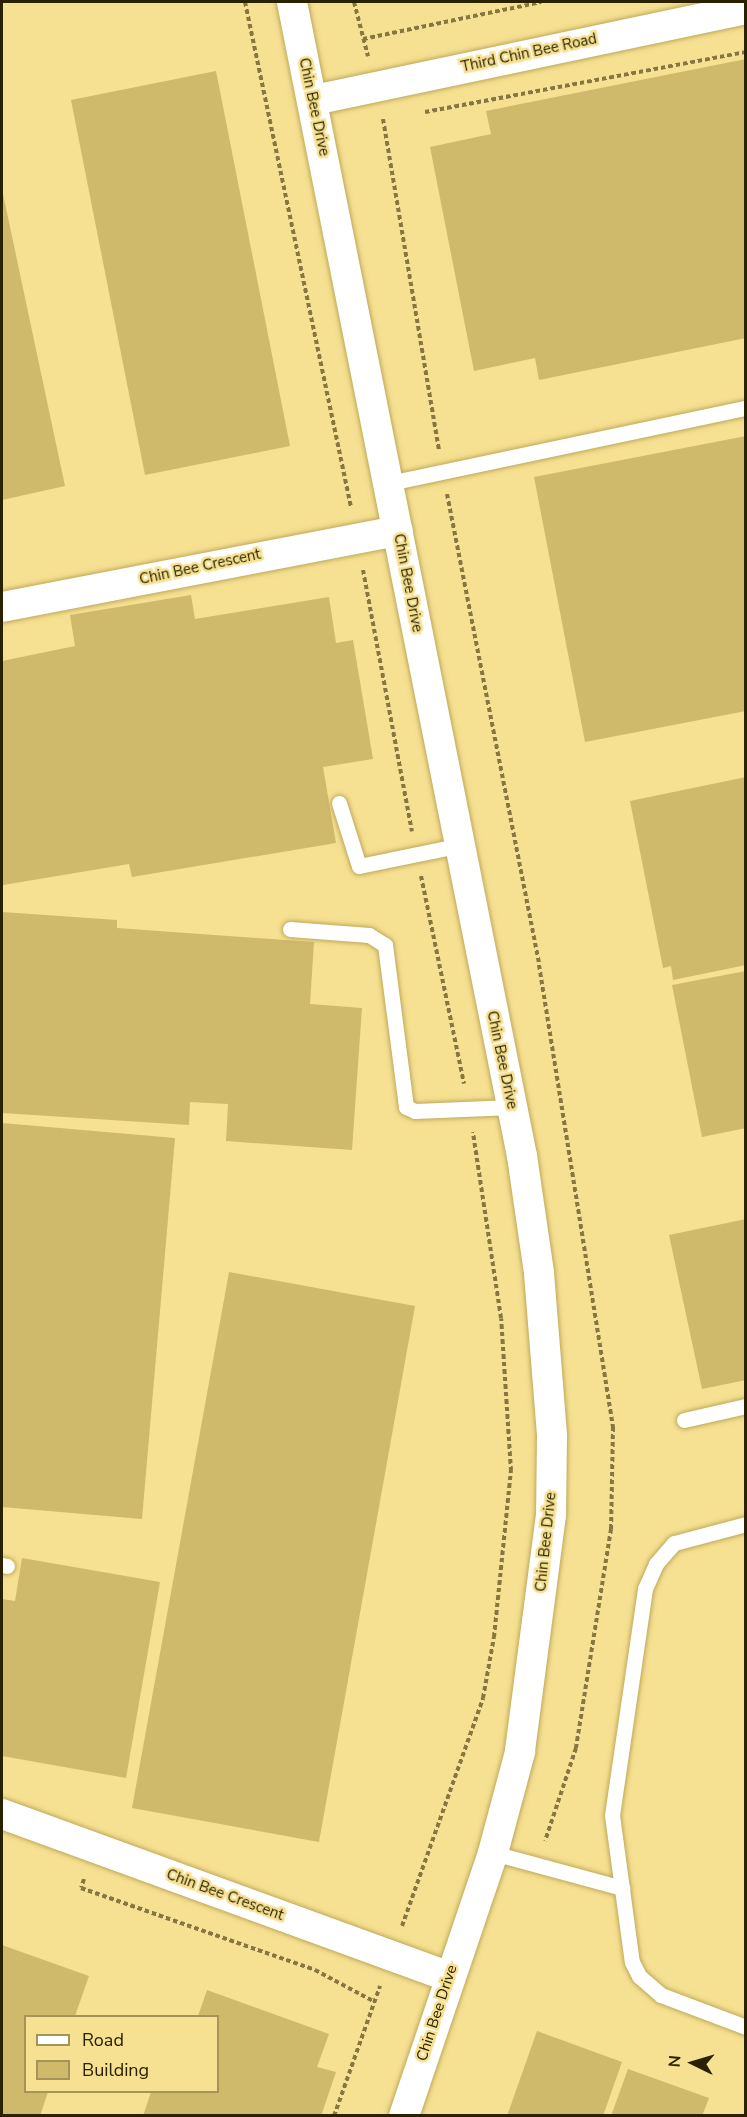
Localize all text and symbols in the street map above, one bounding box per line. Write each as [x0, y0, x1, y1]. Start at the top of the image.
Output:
street label: Third Chin Bee Road [460, 30, 598, 76]
street label: Chin Bee Drive [295, 56, 333, 158]
street label: Chin Bee Drive [390, 532, 426, 634]
street label: Chin Bee Crescent [138, 545, 262, 589]
street label: Chin Bee Drive [483, 1009, 521, 1111]
street label: Chin Bee Drive [532, 1491, 560, 1593]
street label: Chin Bee Crescent [164, 1865, 286, 1925]
street label: Chin Bee Drive [413, 1963, 461, 2063]
legend [24, 2015, 219, 2093]
text: Road [82, 2028, 124, 2052]
north arrow [663, 2033, 723, 2093]
text: N [664, 2055, 687, 2068]
text: Building [82, 2058, 149, 2082]

